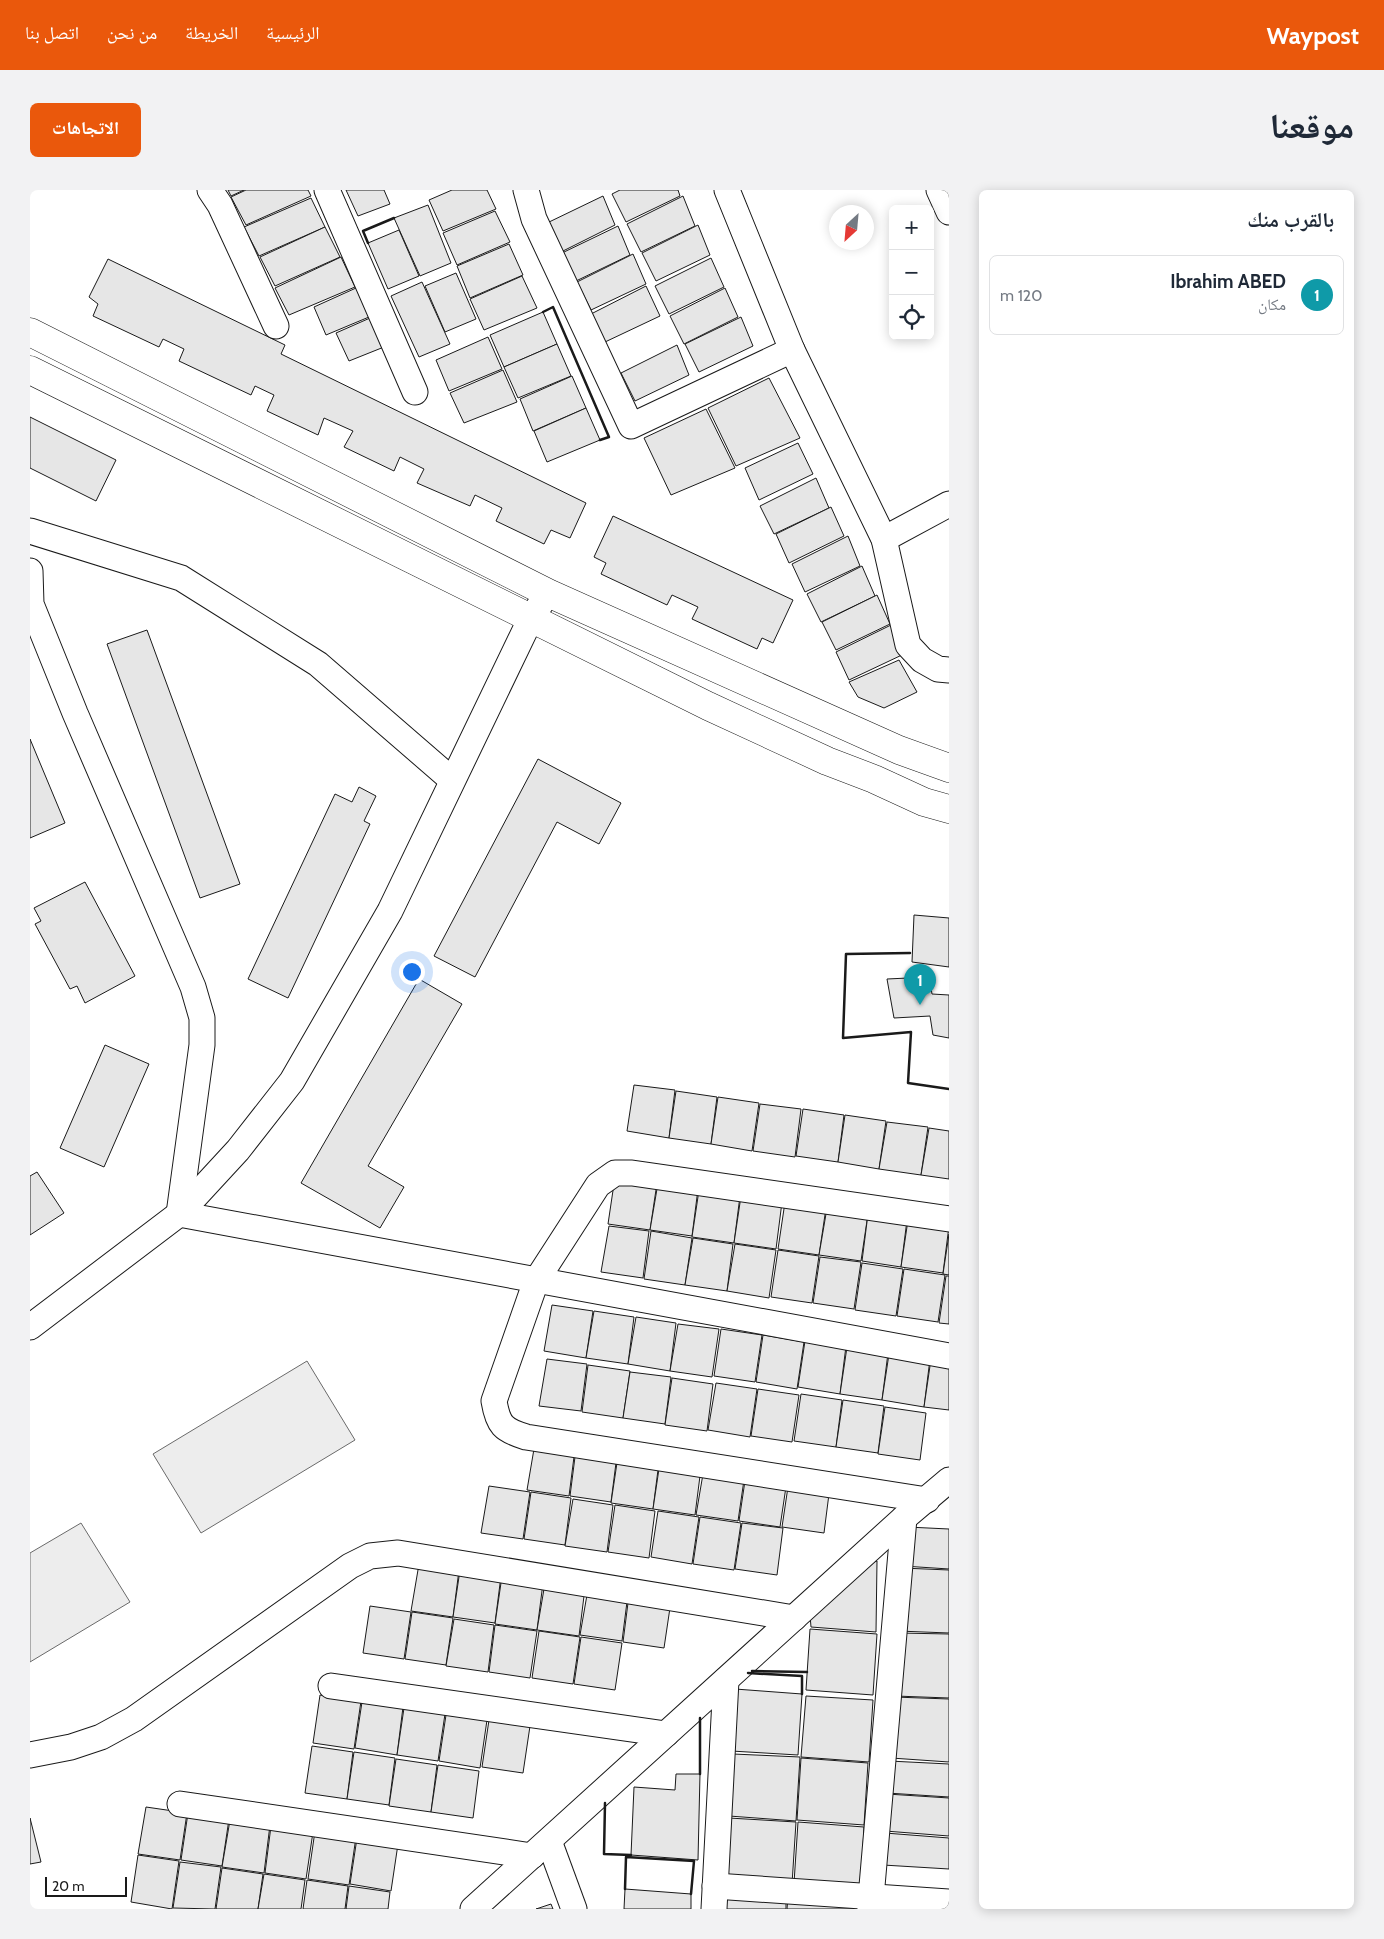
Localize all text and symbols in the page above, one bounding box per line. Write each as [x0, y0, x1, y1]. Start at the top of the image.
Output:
text: Waypost [1267, 21, 1359, 50]
text: اتصل بنا [25, 22, 79, 44]
text: من نحن [107, 22, 157, 44]
text: الخريطة [185, 22, 238, 44]
text: الرئيسية [266, 22, 320, 44]
button: الاتجاهات [30, 103, 141, 157]
text: موقعنا [1269, 104, 1354, 147]
north arrow [829, 205, 874, 250]
map controls [889, 205, 934, 340]
button: + [889, 205, 934, 250]
text: بالقرب منك [1247, 207, 1334, 232]
button: − [889, 250, 934, 295]
text: Ibrahim ABED [1170, 270, 1286, 293]
text: 120 m [1000, 286, 1042, 305]
text: 1 [1314, 286, 1320, 305]
button: locate [889, 295, 934, 340]
text: مكان [1258, 295, 1286, 314]
your location [399, 959, 425, 985]
pin: 1 [904, 964, 936, 1005]
scale bar [45, 1874, 128, 1897]
text: 20 m [52, 1877, 85, 1895]

